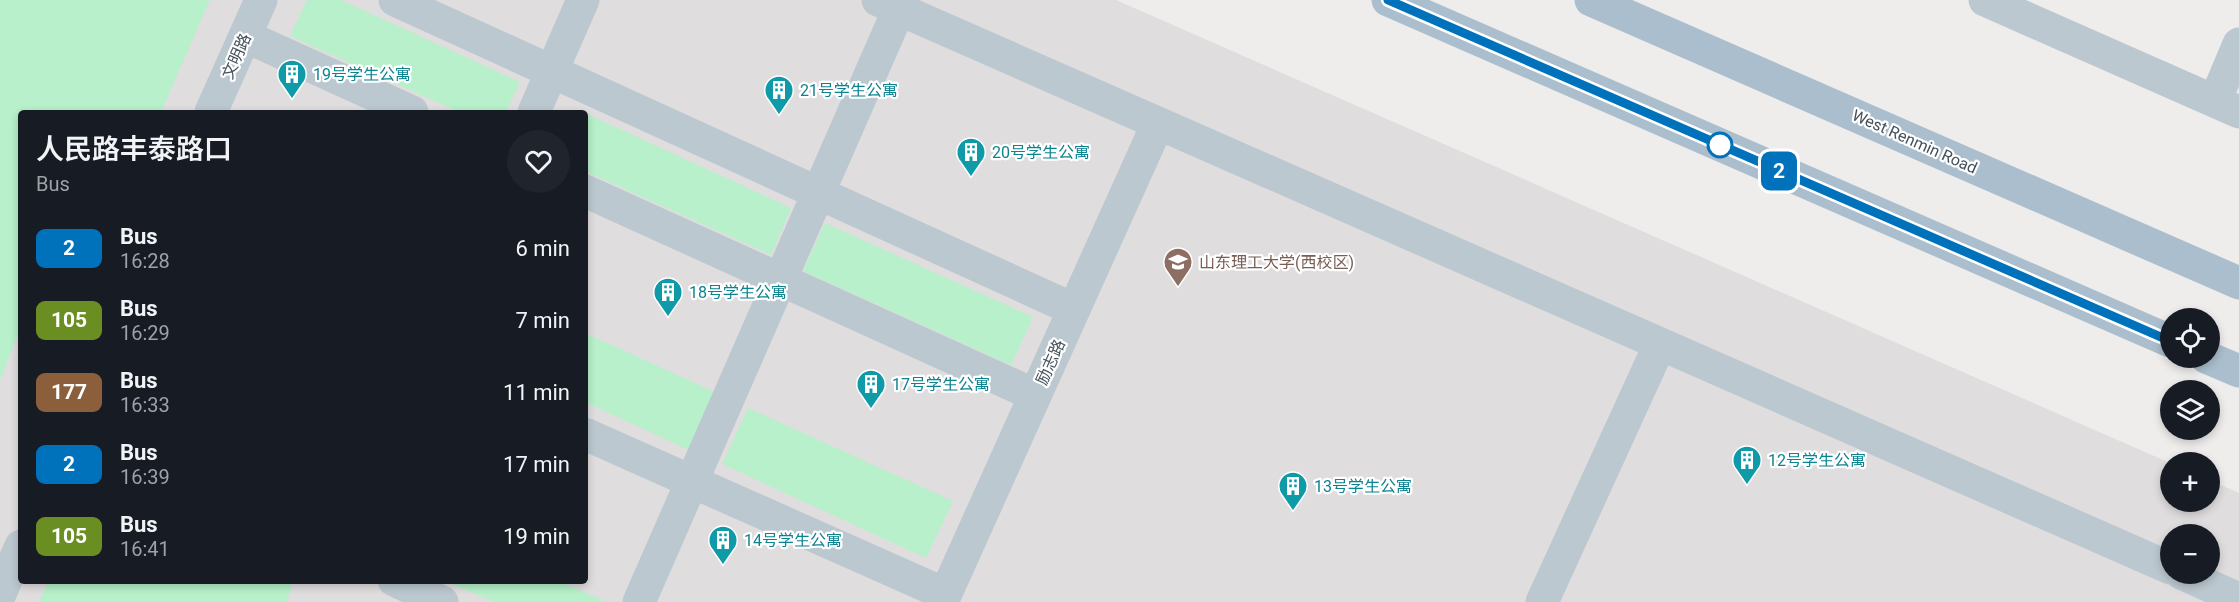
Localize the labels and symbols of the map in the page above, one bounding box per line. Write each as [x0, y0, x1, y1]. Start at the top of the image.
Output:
street label: 文明路 [218, 30, 255, 82]
building icon: 19号学生公寓 [276, 58, 308, 100]
place label: 19号学生公寓 [313, 65, 411, 84]
building icon: 21号学生公寓 [763, 74, 795, 116]
place label: 21号学生公寓 [800, 81, 898, 100]
street label: West Renmin Road [1849, 105, 1980, 177]
unlabelled marker [1707, 132, 1733, 158]
building icon: 20号学生公寓 [955, 136, 987, 178]
place label: 20号学生公寓 [992, 143, 1090, 162]
line badge: 2 [1760, 152, 1798, 190]
school or university icon: 山东理工大学(西校区) [1162, 246, 1194, 288]
place label: 山东理工大学(西校区) [1199, 253, 1354, 272]
building icon: 18号学生公寓 [652, 276, 684, 318]
place label: 18号学生公寓 [689, 283, 787, 302]
street label: 励志路 [1032, 336, 1069, 388]
building icon: 17号学生公寓 [855, 368, 887, 410]
place label: 17号学生公寓 [892, 375, 990, 394]
building icon: 12号学生公寓 [1731, 444, 1763, 486]
place label: 12号学生公寓 [1768, 451, 1866, 470]
building icon: 13号学生公寓 [1277, 470, 1309, 512]
place label: 13号学生公寓 [1314, 477, 1412, 496]
building icon: 14号学生公寓 [707, 524, 739, 566]
place label: 14号学生公寓 [744, 531, 842, 550]

